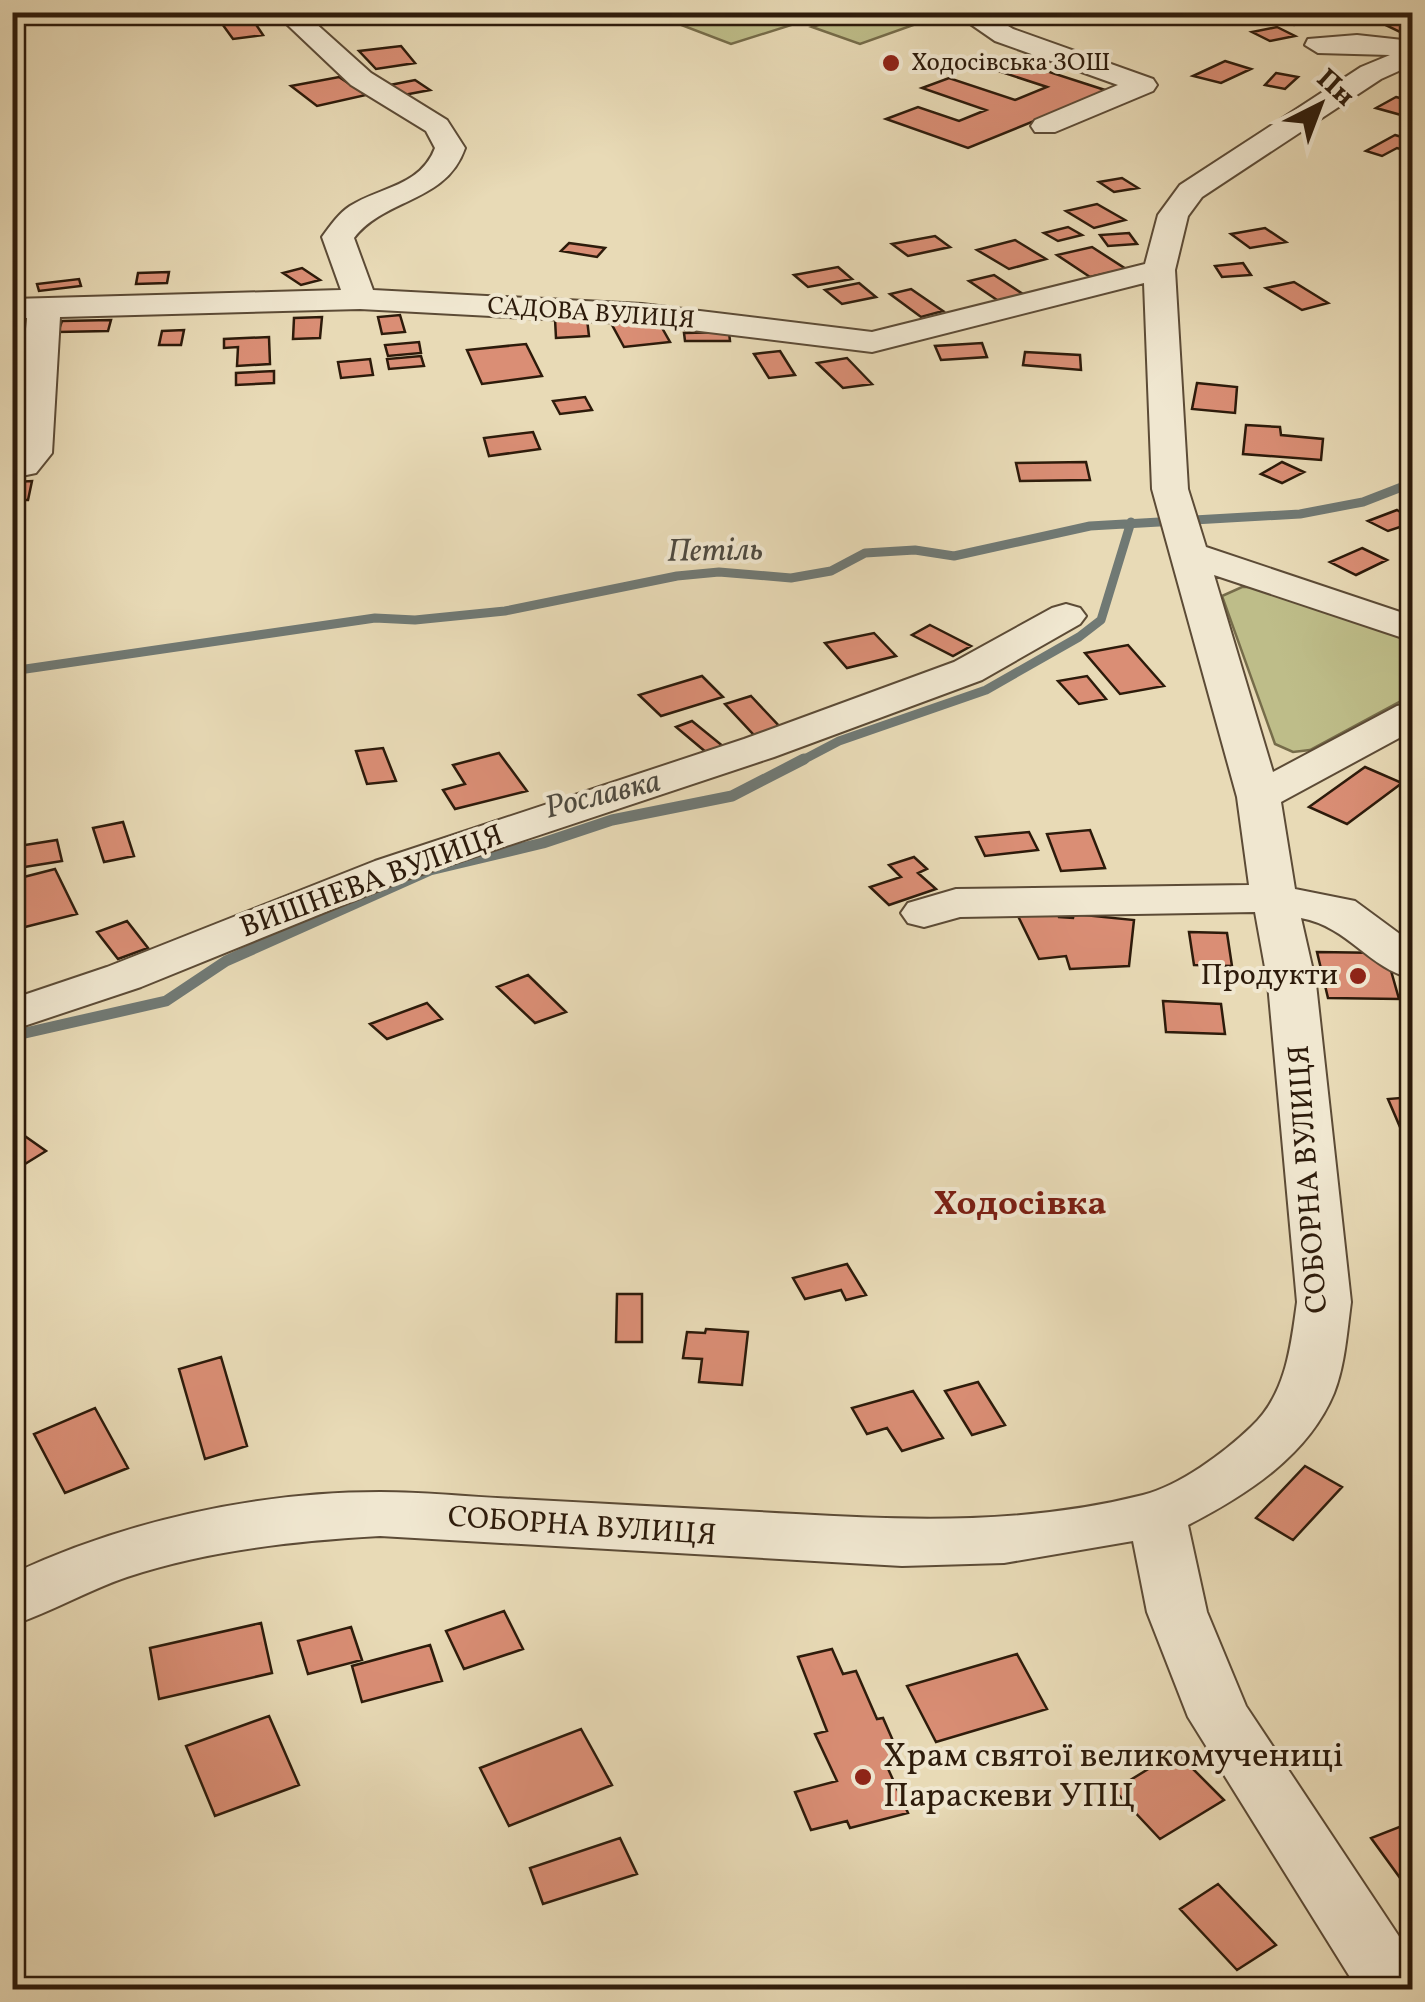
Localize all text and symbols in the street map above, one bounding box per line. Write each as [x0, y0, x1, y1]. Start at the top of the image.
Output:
place label: Ходосівська ЗОШ [911, 46, 1110, 81]
marker: Ходосівська ЗОШ [880, 52, 902, 74]
north arrow [1270, 55, 1370, 155]
text: Пн [1307, 60, 1363, 116]
street label: САДОВА ВУЛИЦЯ [486, 289, 696, 339]
water label: Петіль [667, 529, 763, 575]
water label: Рославка [540, 760, 666, 832]
street label: ВИШНЕВА ВУЛИЦЯ [234, 815, 510, 949]
place label: Продукти [1200, 955, 1338, 997]
marker: Продукти [1347, 965, 1369, 987]
street label: СОБОРНА ВУЛИЦЯ [1279, 1043, 1339, 1315]
district label: Ходосівка [933, 1181, 1107, 1229]
street label: СОБОРНА ВУЛИЦЯ [446, 1497, 718, 1557]
place label: Храм святої великомучениці Параскеви УПЦ [883, 1733, 1343, 1821]
marker: Храм святої великомучениці Параскеви УПЦ [852, 1766, 874, 1788]

